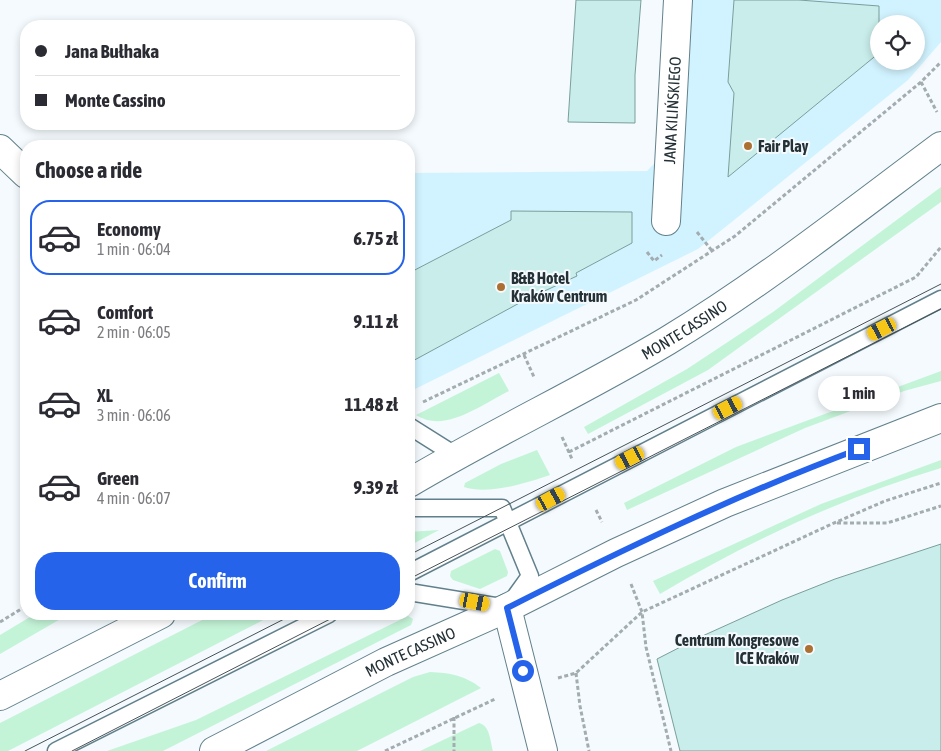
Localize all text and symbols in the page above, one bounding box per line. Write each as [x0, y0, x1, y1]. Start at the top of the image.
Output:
map controls [870, 15, 925, 70]
button: locate [870, 15, 925, 70]
text: Jana Bułhaka [65, 40, 159, 62]
street label: JANA KILIŃSKIEGO [660, 56, 684, 164]
text: Monte Cassino [65, 89, 166, 111]
place label: Fair Play [758, 137, 809, 155]
marker: Fair Play [742, 140, 754, 152]
text: Choose a ride [35, 157, 142, 183]
icon: car [37, 215, 82, 260]
text: Economy [97, 218, 161, 240]
text: 6.75 zł [353, 227, 398, 249]
text: 1 min · 06:04 [97, 240, 171, 258]
place label: B&B Hotel Kraków Centrum [511, 269, 607, 305]
marker: B&B Hotel Kraków Centrum [495, 281, 507, 293]
street label: MONTE CASSINO [638, 296, 730, 363]
icon: car [37, 298, 82, 343]
text: Comfort [97, 301, 153, 323]
text: 9.11 zł [353, 310, 398, 332]
car [865, 316, 898, 342]
text: 2 min · 06:05 [97, 323, 171, 341]
callout: 1 min [818, 376, 900, 412]
icon: car [37, 381, 82, 426]
text: XL [97, 384, 113, 406]
text: 1 min [843, 384, 875, 402]
text: 11.48 zł [344, 393, 398, 415]
car [711, 395, 744, 421]
text: 3 min · 06:06 [97, 406, 171, 424]
route end [848, 438, 870, 460]
car [613, 445, 646, 471]
icon: car [37, 464, 82, 509]
text: Green [97, 467, 139, 489]
text: 9.39 zł [353, 476, 398, 498]
car [534, 485, 567, 513]
text: 4 min · 06:07 [97, 489, 171, 507]
button: Confirm [35, 552, 400, 610]
car [458, 592, 491, 612]
street label: MONTE CASSINO [362, 623, 458, 680]
place label: Centrum Kongresowe ICE Kraków [675, 631, 799, 667]
marker: Centrum Kongresowe ICE Kraków [803, 643, 815, 655]
route start [512, 660, 534, 682]

